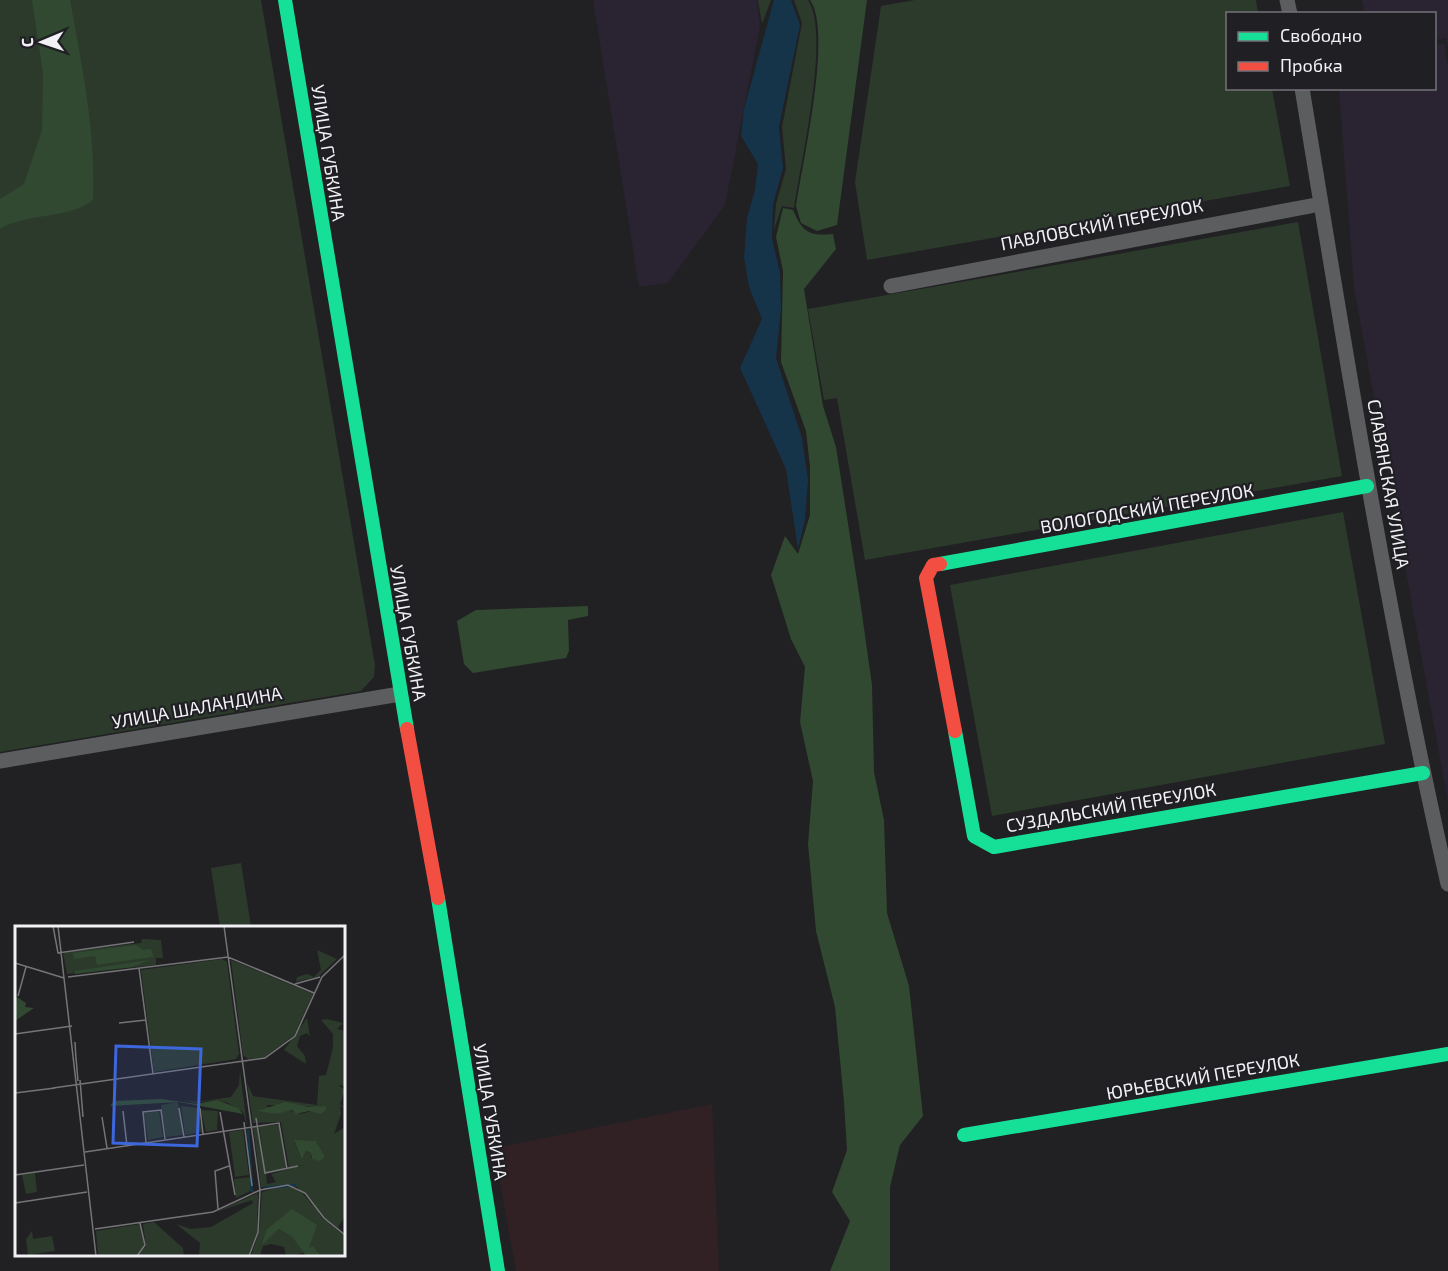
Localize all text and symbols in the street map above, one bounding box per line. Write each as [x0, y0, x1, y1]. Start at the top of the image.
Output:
north arrow [12, 12, 72, 72]
legend [1226, 12, 1436, 90]
text: Свободно [1280, 24, 1362, 46]
text: С [17, 38, 36, 48]
text: Пробка [1280, 54, 1343, 76]
street label: УЛИЦА ГУБКИНА [307, 83, 351, 223]
street label: ПАВЛОВСКИЙ ПЕРЕУЛОК [999, 194, 1205, 254]
street label: СЛАВЯНСКАЯ УЛИЦА [1363, 397, 1415, 571]
street label: ВОЛОГОДСКИЙ ПЕРЕУЛОК [1038, 478, 1256, 538]
street label: УЛИЦА ГУБКИНА [386, 563, 432, 703]
street label: УЛИЦА ШАЛАНДИНА [110, 681, 284, 733]
street label: СУЗДАЛЬСКИЙ ПЕРЕУЛОК [1004, 778, 1218, 836]
inset map [15, 926, 345, 1256]
street label: УЛИЦА ГУБКИНА [469, 1042, 513, 1182]
street label: ЮРЬЕВСКИЙ ПЕРЕУЛОК [1104, 1048, 1301, 1104]

